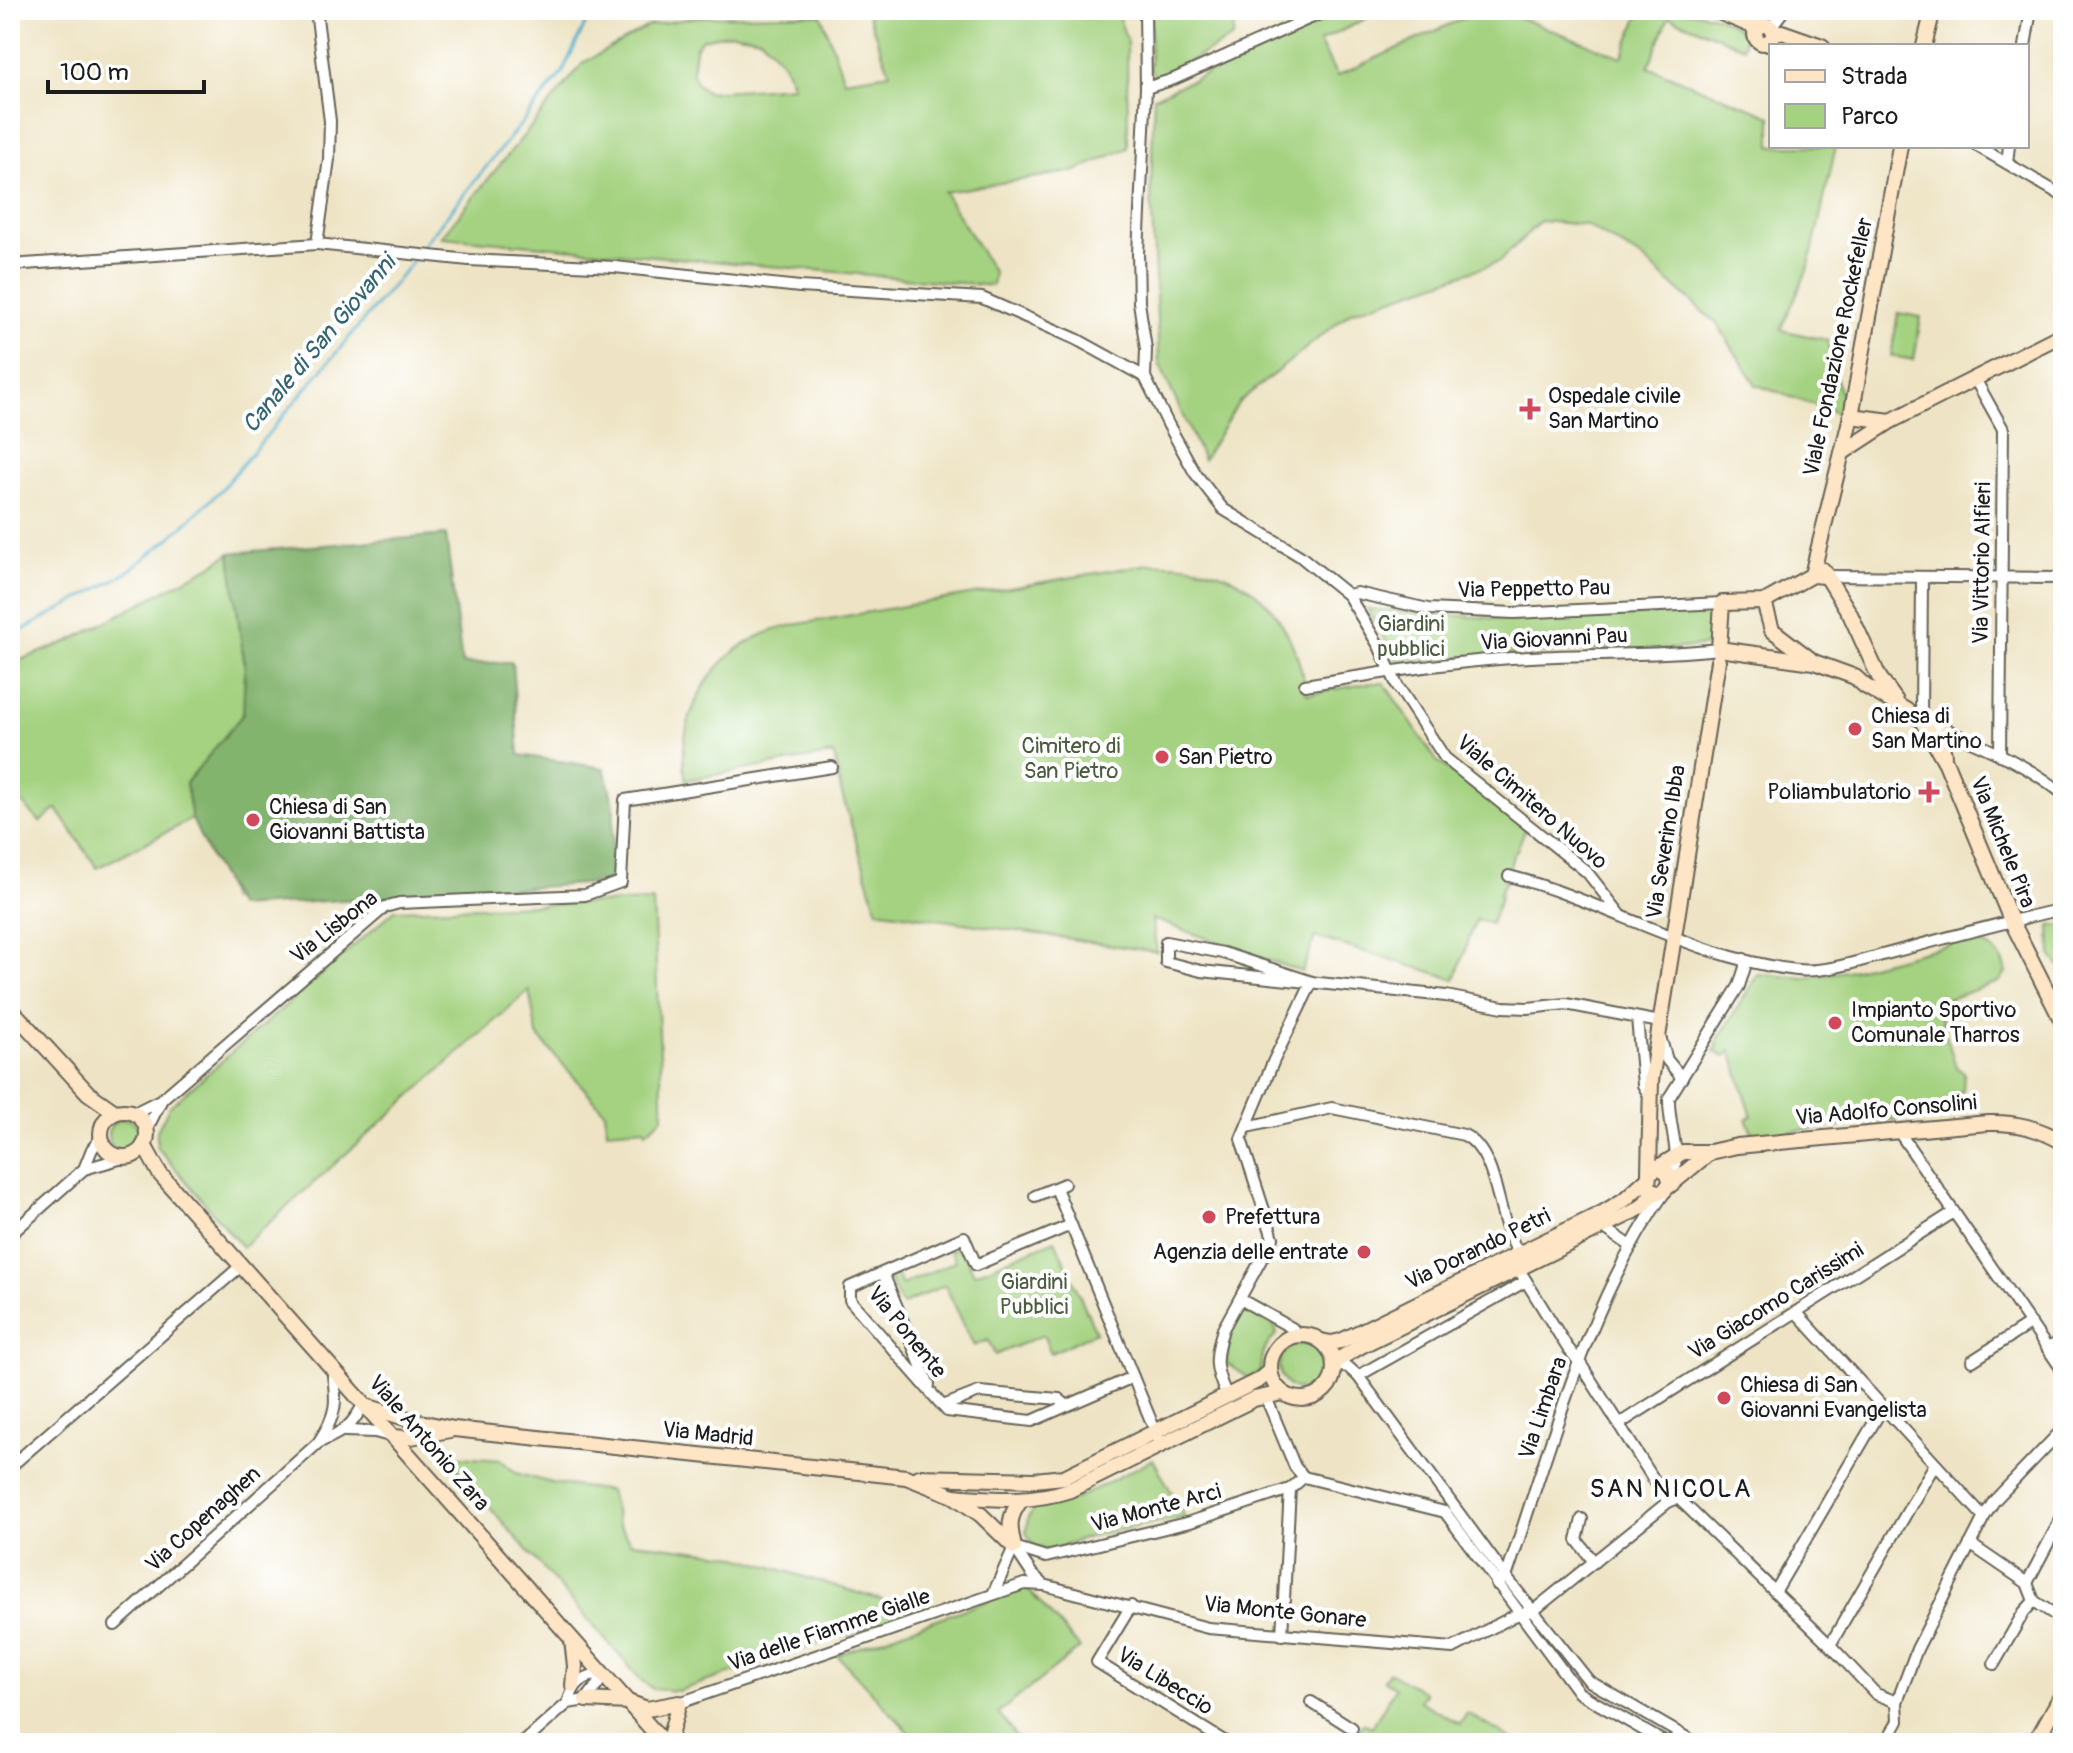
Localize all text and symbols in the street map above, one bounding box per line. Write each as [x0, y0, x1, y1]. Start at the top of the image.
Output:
scale bar [48, 44, 204, 94]
legend [1769, 44, 2029, 148]
text: 100 m [60, 58, 129, 87]
text: Strada [1841, 62, 1907, 91]
text: Parco [1841, 102, 1898, 131]
street label: Viale Fondazione Rockefeller [1797, 215, 1879, 479]
water label: Canale di San Giovanni [236, 246, 404, 439]
place label: Ospedale civile San Martino [1548, 382, 1681, 435]
marker: Ospedale civile San Martino [1519, 398, 1541, 420]
street label: Via Vittorio Alfieri [1967, 482, 1997, 644]
street label: Via Peppetto Pau [1457, 574, 1611, 604]
park label: Giardini pubblici [1377, 610, 1445, 663]
street label: Via Giovanni Pau [1480, 621, 1628, 657]
place label: Chiesa di San Martino [1871, 702, 1982, 755]
marker: Chiesa di San Martino [1846, 720, 1864, 738]
street label: Viale Cimitero Nuovo [1450, 729, 1614, 876]
park label: Cimitero di San Pietro [1022, 732, 1120, 785]
place label: San Pietro [1178, 743, 1273, 771]
marker: San Pietro [1153, 748, 1171, 766]
street label: Via Severino Ibba [1640, 763, 1692, 921]
street label: Via Michele Pira [1964, 772, 2042, 912]
place label: Poliambulatorio [1767, 778, 1911, 806]
marker: Poliambulatorio [1918, 781, 1940, 803]
place label: Chiesa di San Giovanni Battista [269, 793, 425, 846]
marker: Chiesa di San Giovanni Battista [244, 811, 262, 829]
street label: Via Lisbona [285, 884, 383, 970]
place label: Impianto Sportivo Comunale Tharros [1851, 996, 2020, 1049]
marker: Impianto Sportivo Comunale Tharros [1826, 1014, 1844, 1032]
street label: Via Adolfo Consolini [1794, 1088, 1978, 1132]
street label: Via Dorando Petri [1401, 1202, 1555, 1296]
place label: Prefettura [1225, 1203, 1320, 1231]
marker: Prefettura [1200, 1208, 1218, 1226]
street label: Via Giacomo Carissimi [1683, 1236, 1869, 1366]
place label: Agenzia delle entrate [1153, 1238, 1348, 1266]
marker: Agenzia delle entrate [1355, 1243, 1373, 1261]
park label: Giardini Pubblici [999, 1268, 1069, 1321]
street label: Via Ponente [861, 1280, 953, 1384]
street label: Via Limbara [1512, 1353, 1574, 1463]
street label: Viale Antonio Zara [362, 1369, 496, 1517]
place label: Chiesa di San Giovanni Evangelista [1740, 1371, 1927, 1424]
marker: Chiesa di San Giovanni Evangelista [1715, 1389, 1733, 1407]
street label: Via Madrid [661, 1415, 755, 1453]
street label: Via Copenaghen [140, 1460, 266, 1578]
district label: SAN NICOLA [1589, 1473, 1753, 1505]
street label: Via Monte Arci [1088, 1477, 1224, 1539]
street label: Via delle Fiamme Gialle [724, 1582, 934, 1678]
street label: Via Monte Gonare [1202, 1590, 1368, 1634]
street label: Via Libeccio [1112, 1640, 1218, 1722]

